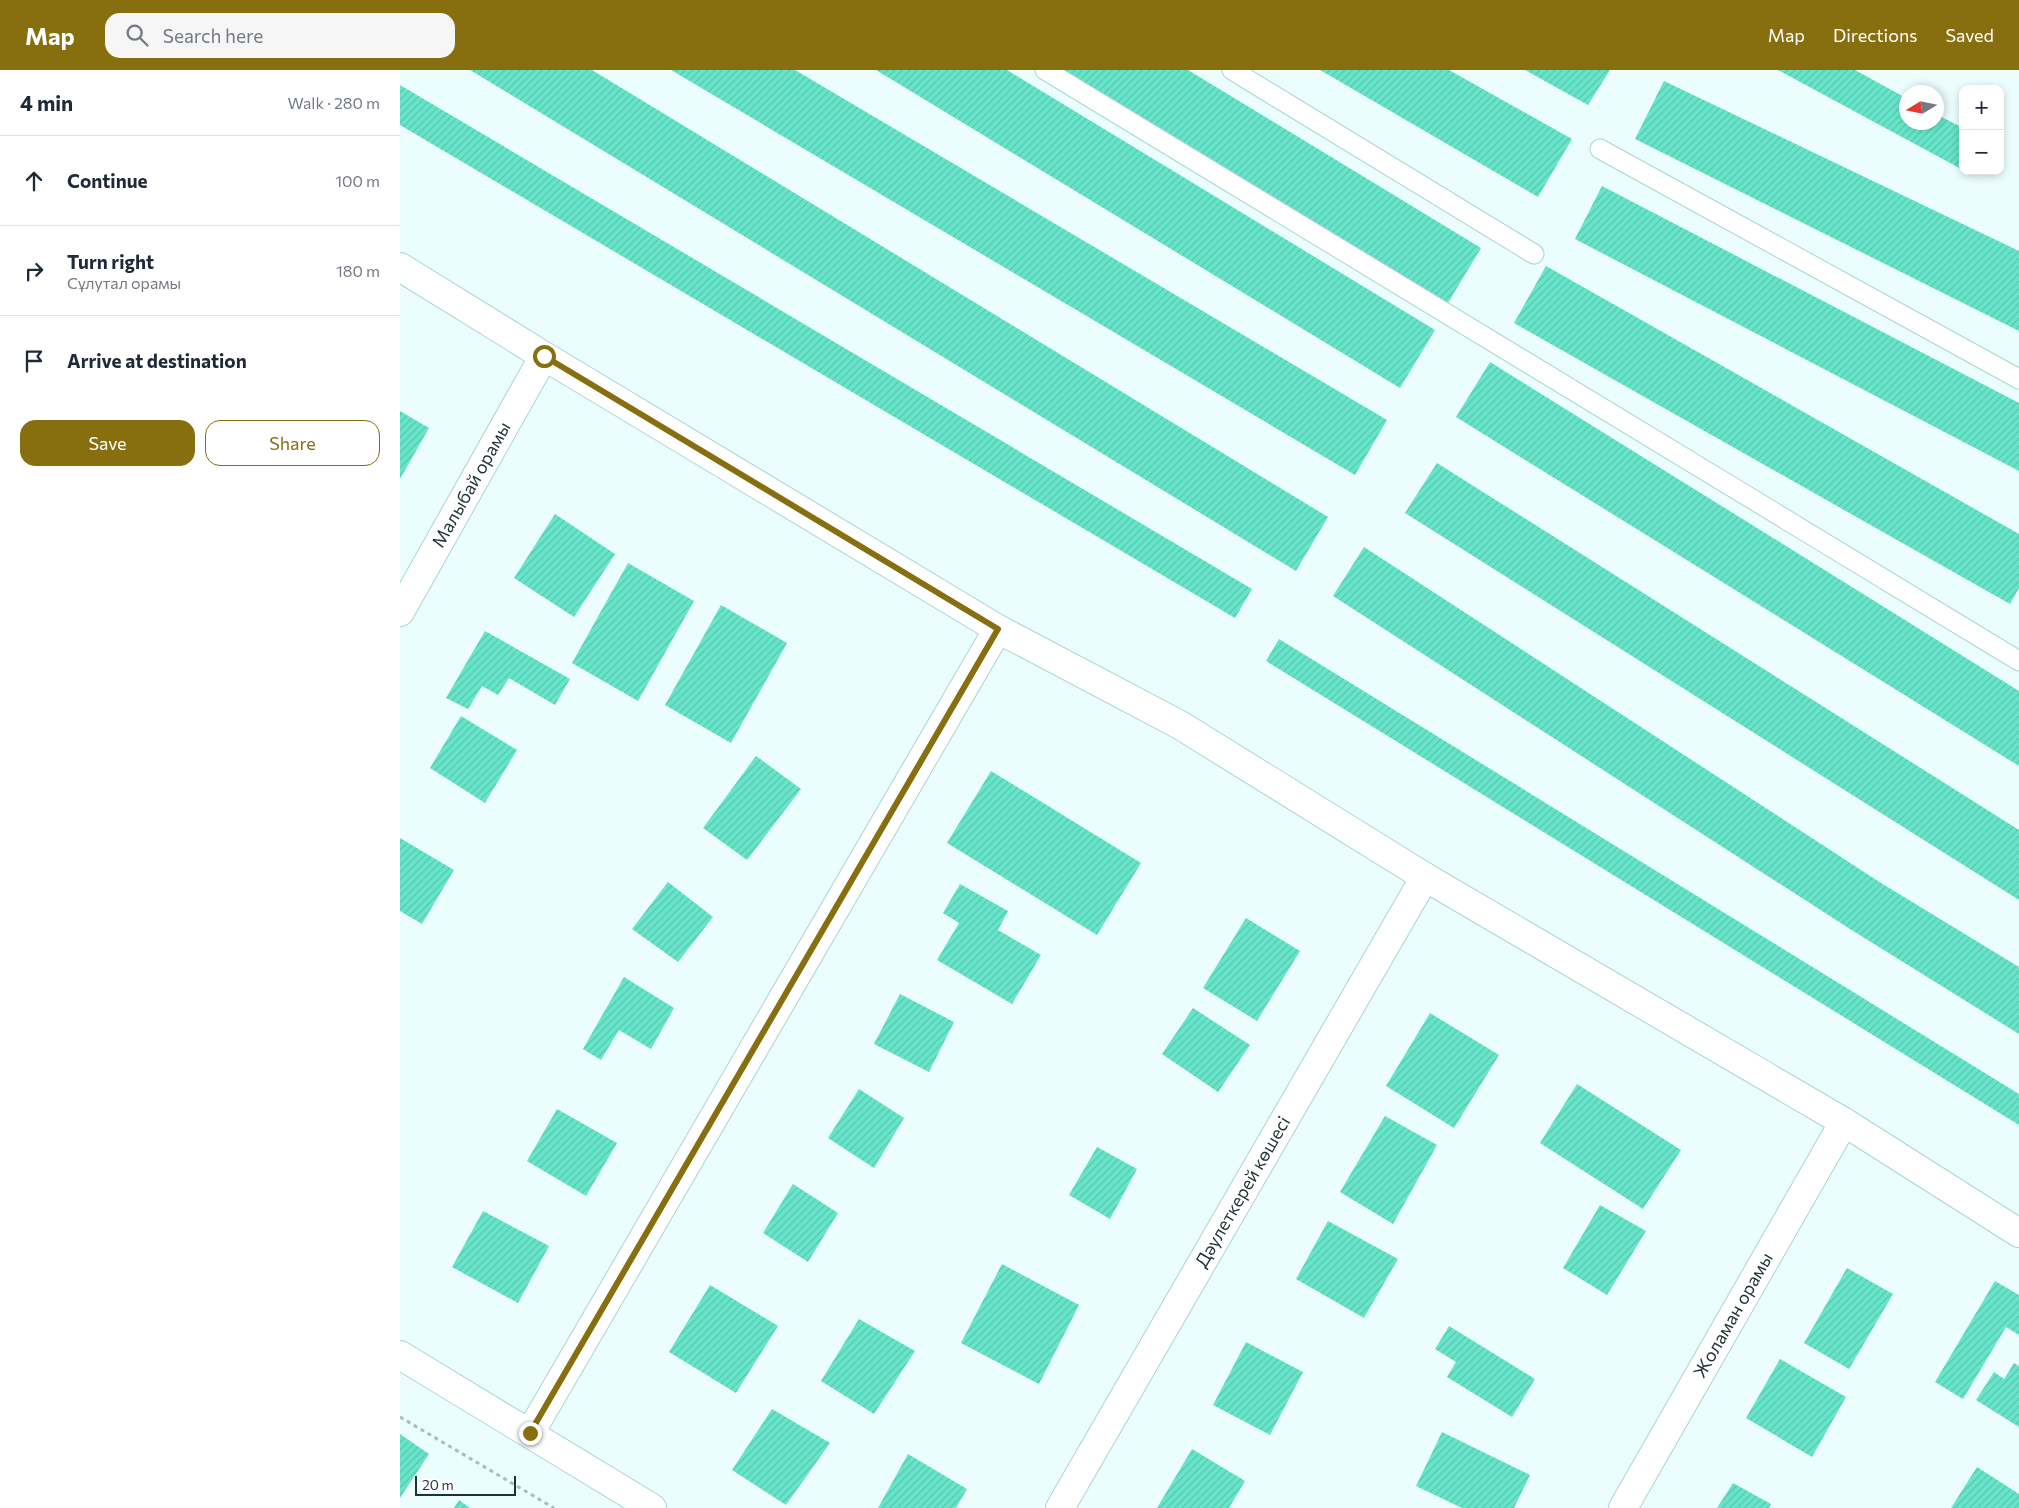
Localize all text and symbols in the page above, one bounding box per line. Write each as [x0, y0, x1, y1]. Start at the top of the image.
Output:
search box [105, 13, 455, 58]
text: Map [25, 21, 75, 50]
icon: search [123, 21, 151, 49]
text: Search here [163, 24, 263, 47]
text: Map [1768, 24, 1805, 46]
text: Directions [1833, 24, 1917, 46]
text: Saved [1945, 24, 1994, 46]
north arrow [1899, 85, 1944, 130]
map controls [1959, 85, 2004, 175]
button: + [1959, 85, 2004, 130]
text: 4 min [20, 90, 73, 115]
text: Walk · 280 m [288, 93, 380, 112]
button: − [1959, 130, 2004, 175]
icon: ahead [20, 167, 48, 195]
text: Continue [67, 169, 147, 192]
text: 100 m [335, 171, 380, 190]
text: Turn right [67, 250, 154, 273]
icon: right [20, 257, 48, 285]
text: 180 m [336, 261, 380, 280]
text: Сұлутал орамы [67, 273, 181, 292]
route start [533, 345, 556, 368]
icon: arrive [20, 347, 48, 375]
text: Arrive at destination [67, 349, 247, 372]
street label: Малыбай орамы [427, 418, 515, 551]
button: Save [20, 420, 195, 466]
button: Share [205, 420, 380, 466]
street label: Дәулеткерей көшесі [1190, 1112, 1294, 1271]
street label: Жоламан орамы [1688, 1248, 1777, 1381]
route end [519, 1422, 542, 1445]
scale bar [415, 1473, 516, 1496]
text: 20 m [422, 1476, 454, 1493]

